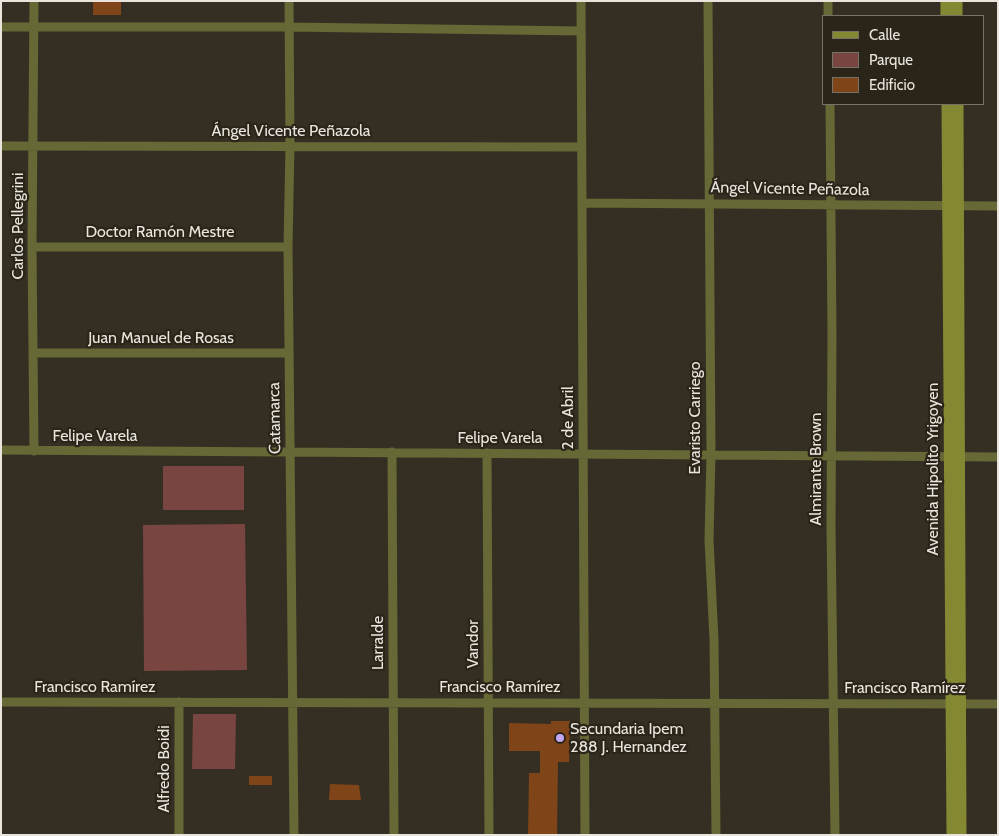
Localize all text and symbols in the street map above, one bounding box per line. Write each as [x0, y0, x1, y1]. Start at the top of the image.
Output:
legend [822, 15, 984, 105]
text: Calle [869, 26, 900, 44]
text: Parque [869, 51, 913, 69]
text: Edificio [869, 76, 915, 94]
street label: Ángel Vicente Peñazola [212, 121, 370, 141]
street label: Carlos Pellegrini [8, 173, 28, 279]
street label: Ángel Vicente Peñazola [710, 178, 870, 200]
street label: Doctor Ramón Mestre [85, 222, 235, 242]
street label: Juan Manuel de Rosas [88, 328, 234, 348]
street label: Evaristo Carriego [685, 362, 705, 474]
street label: Catamarca [265, 382, 285, 454]
street label: Avenida Hipolito Yrigoyen [923, 383, 943, 555]
street label: 2 de Abril [558, 386, 578, 450]
street label: Almirante Brown [806, 412, 826, 526]
street label: Felipe Varela [52, 426, 138, 446]
street label: Felipe Varela [457, 428, 543, 448]
street label: Larralde [368, 616, 388, 670]
street label: Vandor [463, 620, 483, 668]
street label: Francisco Ramírez [34, 677, 156, 697]
street label: Francisco Ramírez [439, 677, 561, 697]
street label: Francisco Ramírez [844, 678, 966, 698]
place label: Secundaria Ipem 288 J. Hernandez [570, 719, 687, 757]
street label: Alfredo Boidi [154, 725, 174, 813]
marker: Secundaria Ipem 288 J. Hernandez [554, 732, 566, 744]

